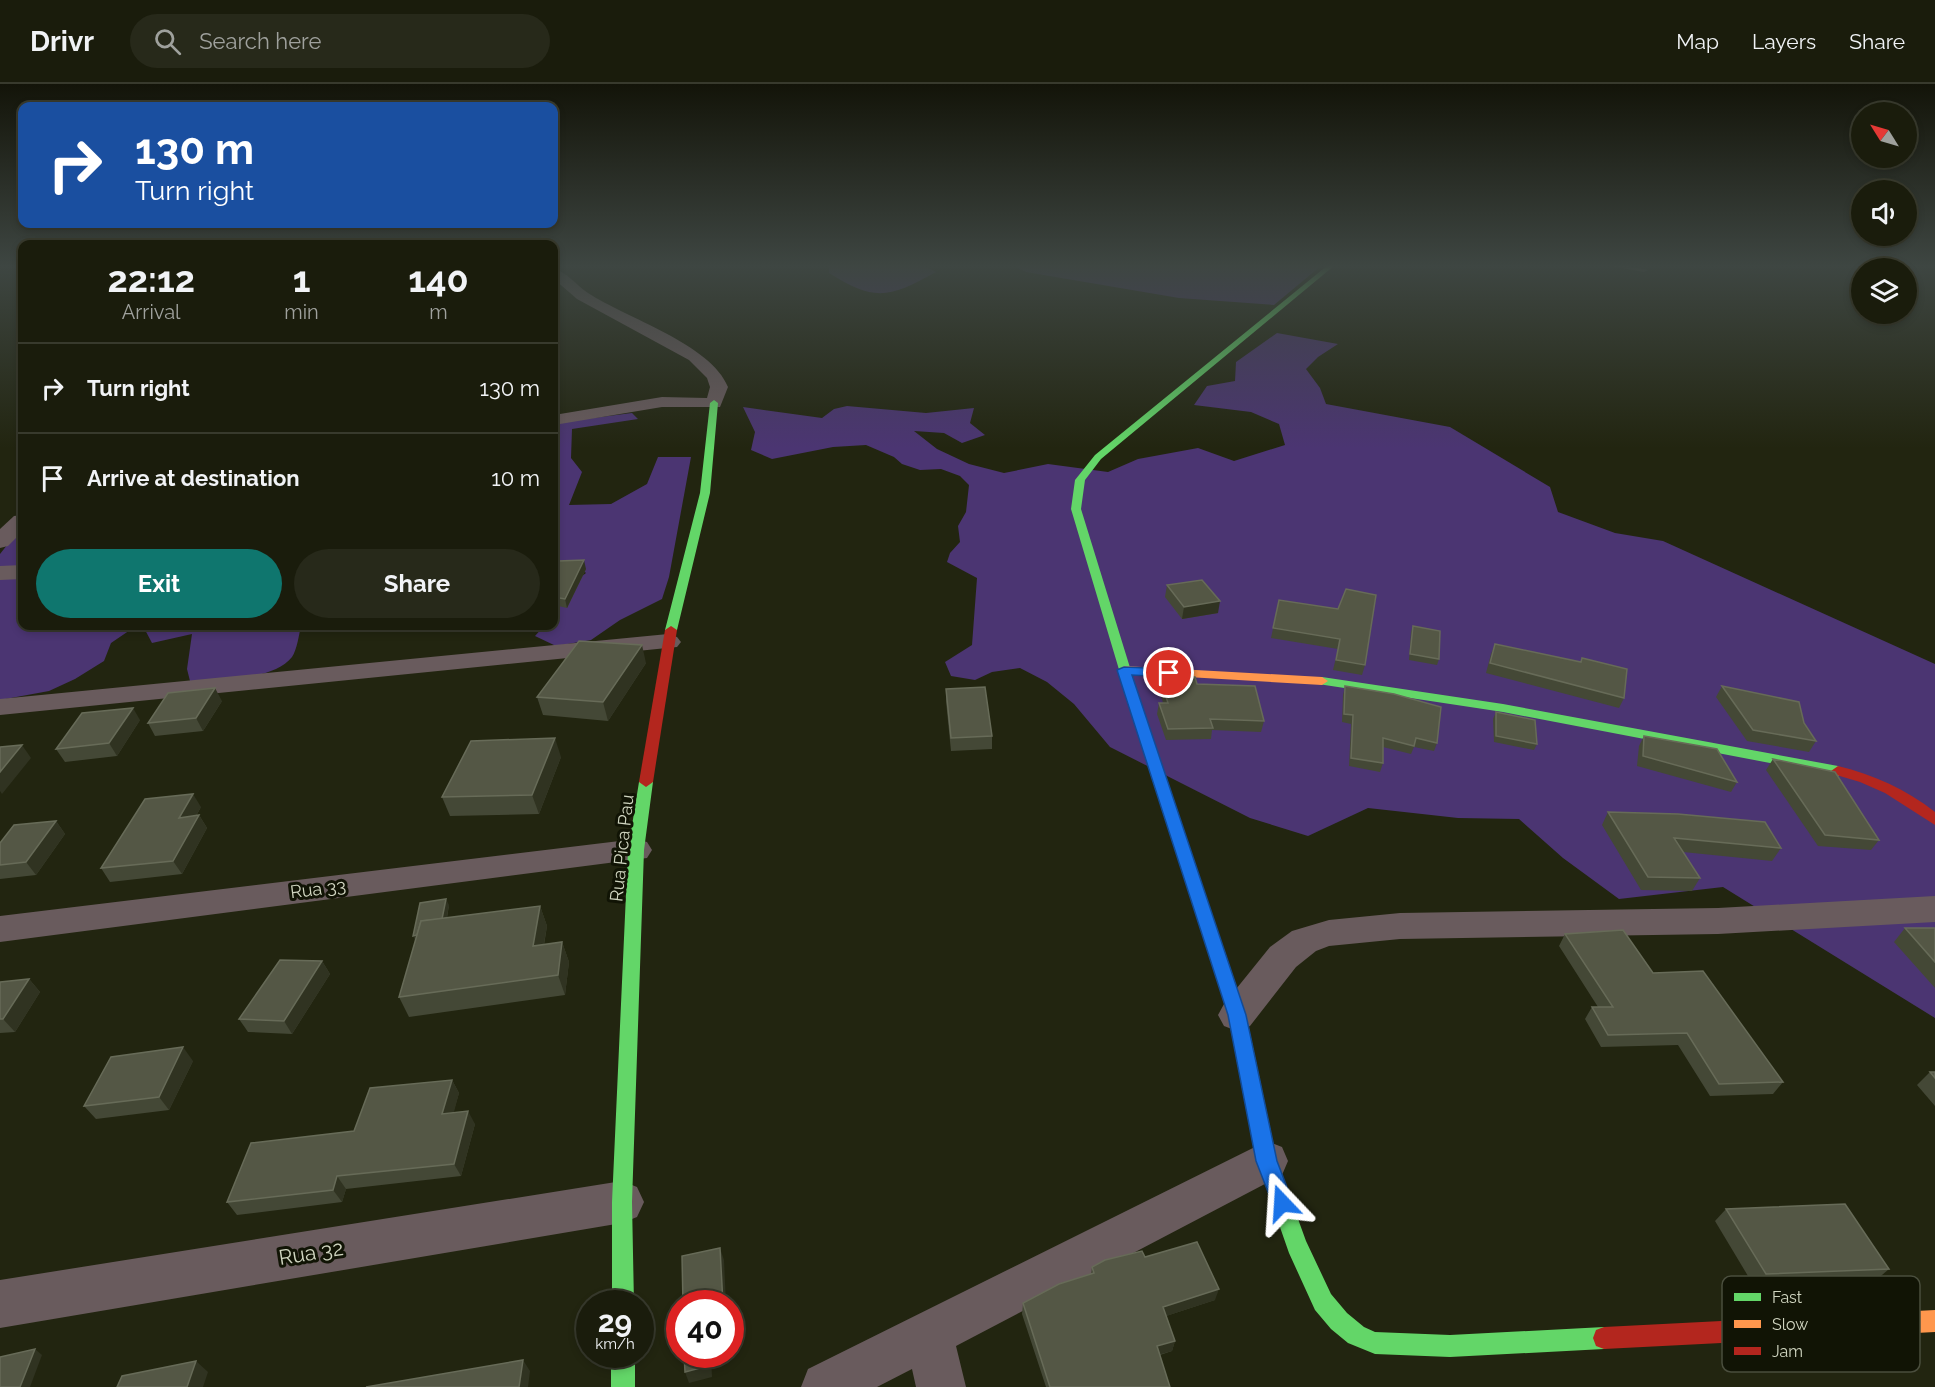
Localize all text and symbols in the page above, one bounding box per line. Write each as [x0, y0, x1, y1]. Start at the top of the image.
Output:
search box [130, 14, 550, 68]
text: Drivr [30, 25, 94, 58]
icon: search [151, 25, 184, 58]
text: Search here [199, 28, 321, 54]
text: Map [1676, 29, 1719, 54]
text: Layers [1752, 29, 1816, 54]
text: Share [1849, 29, 1905, 54]
north arrow [1851, 102, 1917, 168]
map controls [1851, 102, 1917, 324]
text: 130 m [135, 125, 254, 174]
icon: right [36, 126, 114, 204]
text: Turn right [135, 175, 254, 206]
button: sound [1851, 180, 1917, 246]
text: 22:12 [107, 258, 195, 300]
text: 1 [293, 258, 310, 300]
text: 140 [408, 258, 469, 300]
button: layers [1851, 258, 1917, 324]
text: Arrival [122, 300, 181, 324]
text: min [284, 300, 319, 324]
text: m [429, 300, 448, 324]
icon: right [36, 372, 69, 405]
text: Turn right [87, 375, 190, 401]
text: 130 m [480, 375, 540, 401]
icon: arrive [36, 462, 69, 495]
text: Arrive at destination [87, 465, 300, 491]
text: 10 m [491, 465, 540, 491]
button: Exit [36, 549, 282, 618]
button: Share [294, 549, 540, 618]
pin [1143, 647, 1194, 698]
icon: arrive [1152, 656, 1185, 689]
street label: Rua Pica Pau [605, 793, 638, 903]
street label: Rua 33 [289, 875, 347, 902]
position arrow [1250, 1171, 1314, 1235]
street label: Rua 32 [277, 1235, 345, 1270]
legend [1722, 1276, 1920, 1372]
text: Fast [1772, 1288, 1803, 1307]
speed limit sign: 40 [666, 1290, 744, 1368]
text: 29 [598, 1304, 632, 1339]
text: Slow [1772, 1315, 1808, 1334]
text: km/h [595, 1335, 635, 1353]
text: Jam [1772, 1342, 1803, 1361]

